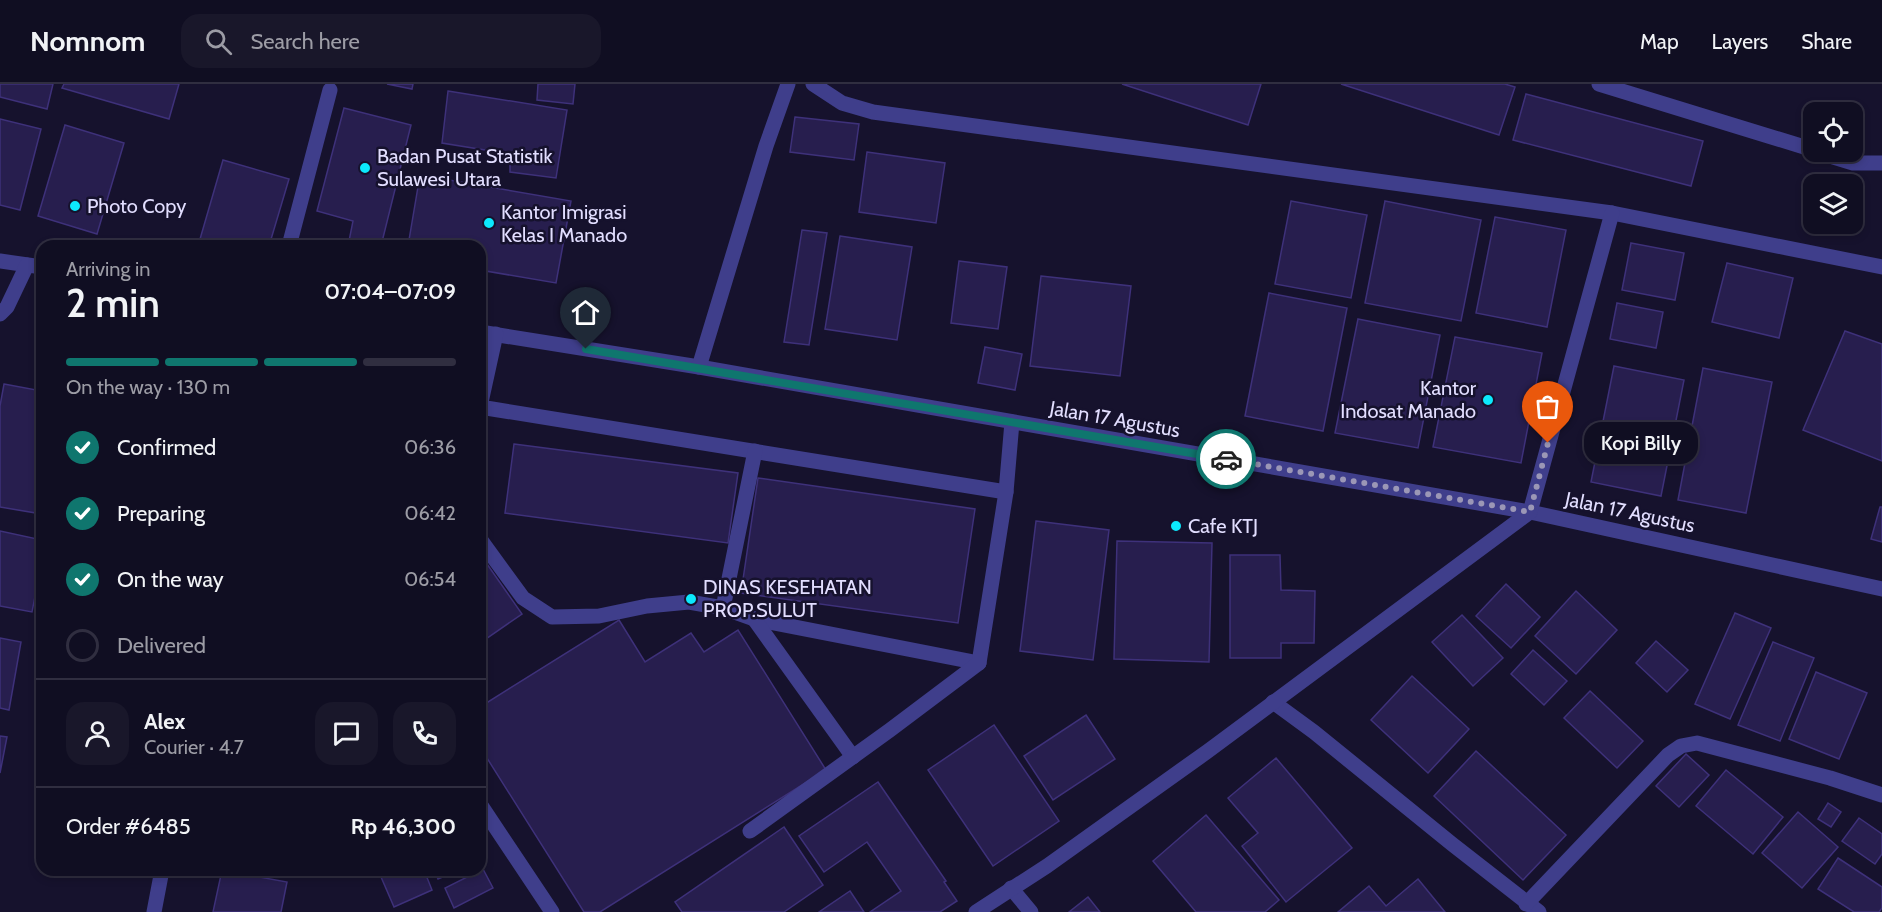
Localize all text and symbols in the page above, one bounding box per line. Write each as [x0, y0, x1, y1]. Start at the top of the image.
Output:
search box [181, 14, 601, 68]
text: Nomnom [30, 24, 145, 58]
icon: search [202, 25, 235, 58]
text: Search here [250, 28, 360, 55]
text: Map [1640, 29, 1679, 54]
text: Layers [1712, 29, 1768, 54]
text: Share [1801, 29, 1852, 54]
map controls [1803, 102, 1863, 234]
button: locate [1803, 102, 1863, 162]
place label: Badan Pusat Statistik Sulawesi Utara [377, 144, 552, 191]
marker: Badan Pusat Statistik Sulawesi Utara [358, 161, 372, 175]
button: layers [1803, 174, 1863, 234]
place label: Photo Copy [87, 194, 186, 218]
marker: Photo Copy [68, 199, 82, 213]
place label: Kantor Imigrasi Kelas I Manado [501, 200, 627, 247]
marker: Kantor Imigrasi Kelas I Manado [482, 216, 496, 230]
text: Arriving in [66, 257, 150, 281]
text: 07:04–07:09 [325, 278, 456, 305]
text: 2 min [66, 279, 160, 327]
pin [560, 287, 611, 349]
icon: home [569, 296, 602, 329]
text: On the way · 130 m [66, 375, 230, 399]
place label: Kantor Indosat Manado [1340, 376, 1477, 423]
pin [1522, 381, 1573, 443]
icon: bag [1531, 390, 1564, 423]
marker: Kantor Indosat Manado [1481, 393, 1495, 407]
street label: Jalan 17 Agustus [1047, 396, 1182, 442]
callout: Kopi Billy [1584, 422, 1698, 464]
courier [1196, 429, 1256, 489]
icon: check [66, 431, 99, 464]
text: Kopi Billy [1601, 431, 1681, 455]
text: Confirmed [117, 434, 216, 461]
text: 06:36 [404, 435, 456, 459]
icon: car [1210, 443, 1243, 476]
street label: Jalan 17 Agustus [1562, 486, 1697, 537]
icon: check [66, 497, 99, 530]
text: Preparing [117, 500, 205, 527]
text: 06:42 [404, 501, 456, 525]
place label: Cafe KTJ [1188, 514, 1258, 538]
marker: Cafe KTJ [1169, 519, 1183, 533]
icon: check [66, 563, 99, 596]
text: On the way [117, 566, 224, 593]
text: 06:54 [404, 567, 456, 591]
place label: DINAS KESEHATAN PROP.SULUT [703, 575, 872, 622]
marker: DINAS KESEHATAN PROP.SULUT [684, 592, 698, 606]
text: Delivered [117, 632, 206, 659]
button: person [66, 702, 129, 765]
button: chat [315, 702, 378, 765]
button: phone [393, 702, 456, 765]
text: Alex [144, 708, 185, 735]
text: Courier · 4.7 [144, 735, 244, 759]
text: Order #6485 [66, 813, 191, 840]
text: Rp 46,300 [351, 813, 456, 840]

